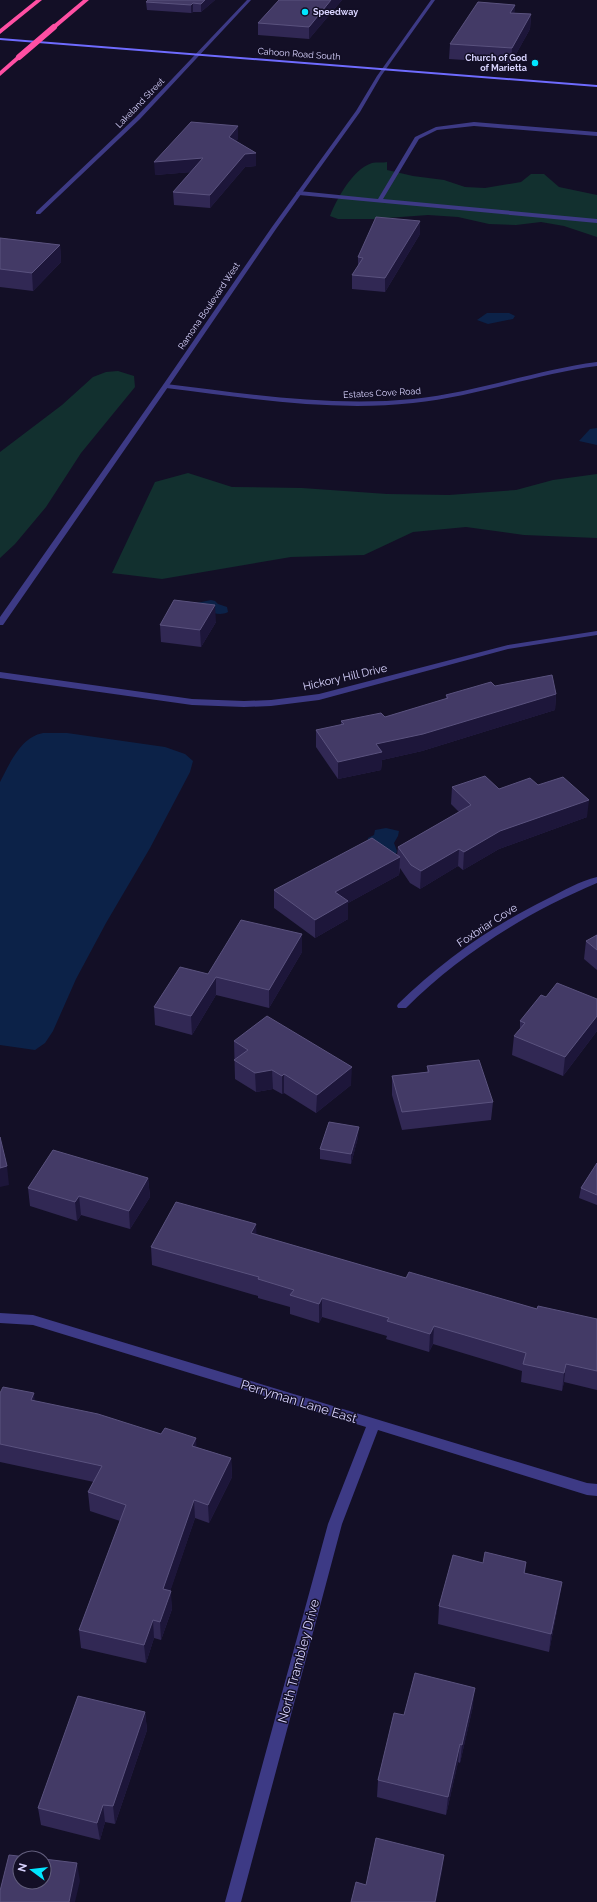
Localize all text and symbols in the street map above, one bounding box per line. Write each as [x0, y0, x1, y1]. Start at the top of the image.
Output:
marker: Speedway [300, 7, 310, 17]
place label: Speedway [313, 7, 358, 17]
street label: Cahoon Road South [257, 46, 341, 62]
place label: Church of God of Marietta [465, 53, 527, 73]
marker: Church of God of Marietta [530, 58, 540, 68]
street label: Lakeland Street [114, 76, 166, 130]
street label: Ramona Boulevard West [176, 261, 242, 351]
street label: Estates Cove Road [343, 386, 421, 400]
street label: Hickory Hill Drive [302, 661, 389, 694]
street label: Foxbriar Cove [455, 901, 520, 950]
street label: Perryman Lane East [239, 1377, 359, 1426]
street label: North Trambley Drive [275, 1597, 322, 1725]
north arrow [12, 1850, 52, 1890]
text: N [15, 1862, 30, 1873]

